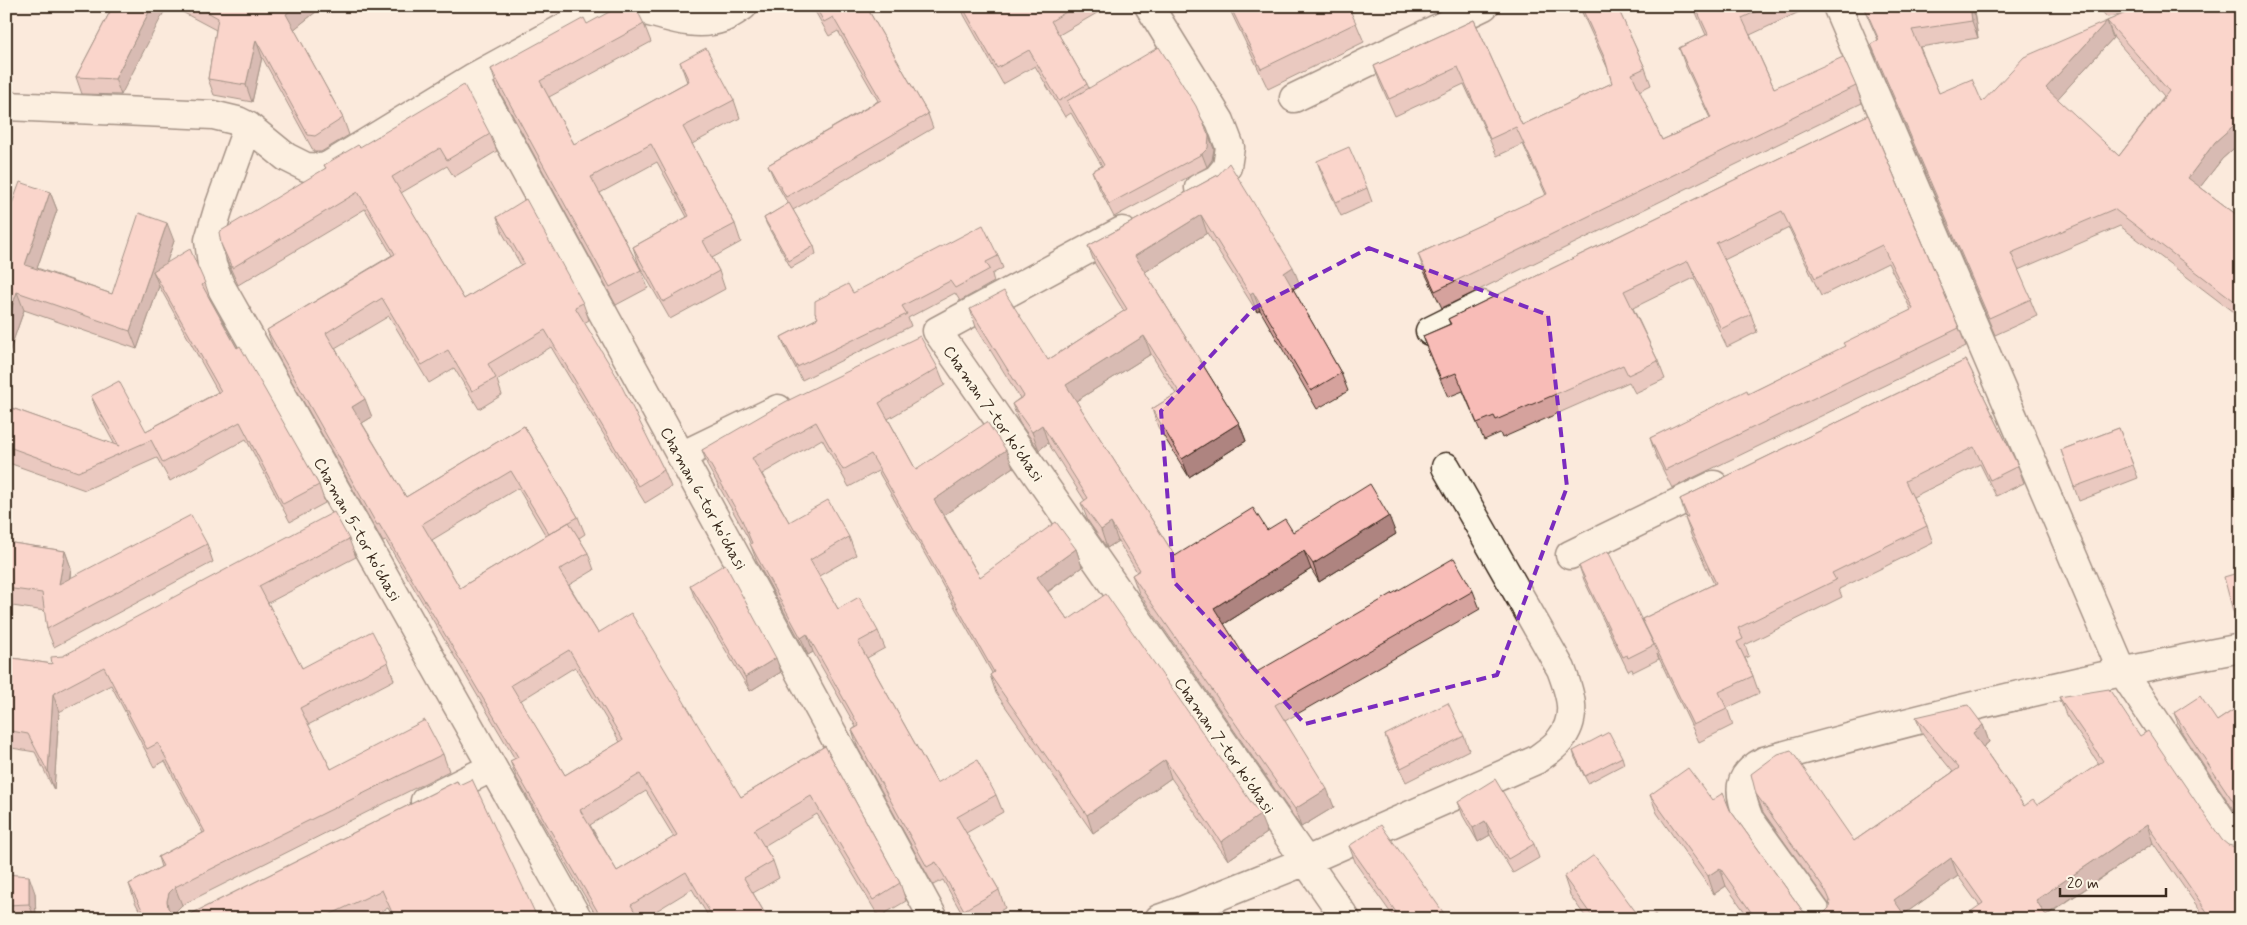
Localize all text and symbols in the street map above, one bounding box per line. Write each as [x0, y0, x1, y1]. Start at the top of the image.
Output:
street label: Chaman 7-tor koʻchasi [938, 342, 1048, 486]
street label: Chaman 6-tor koʻchasi [655, 424, 751, 574]
street label: Chaman 5-tor koʻchasi [308, 454, 405, 606]
street label: Chaman 7-tor koʻchasi [1169, 674, 1279, 818]
scale bar [2060, 865, 2166, 897]
text: 20 m [2067, 874, 2099, 894]

